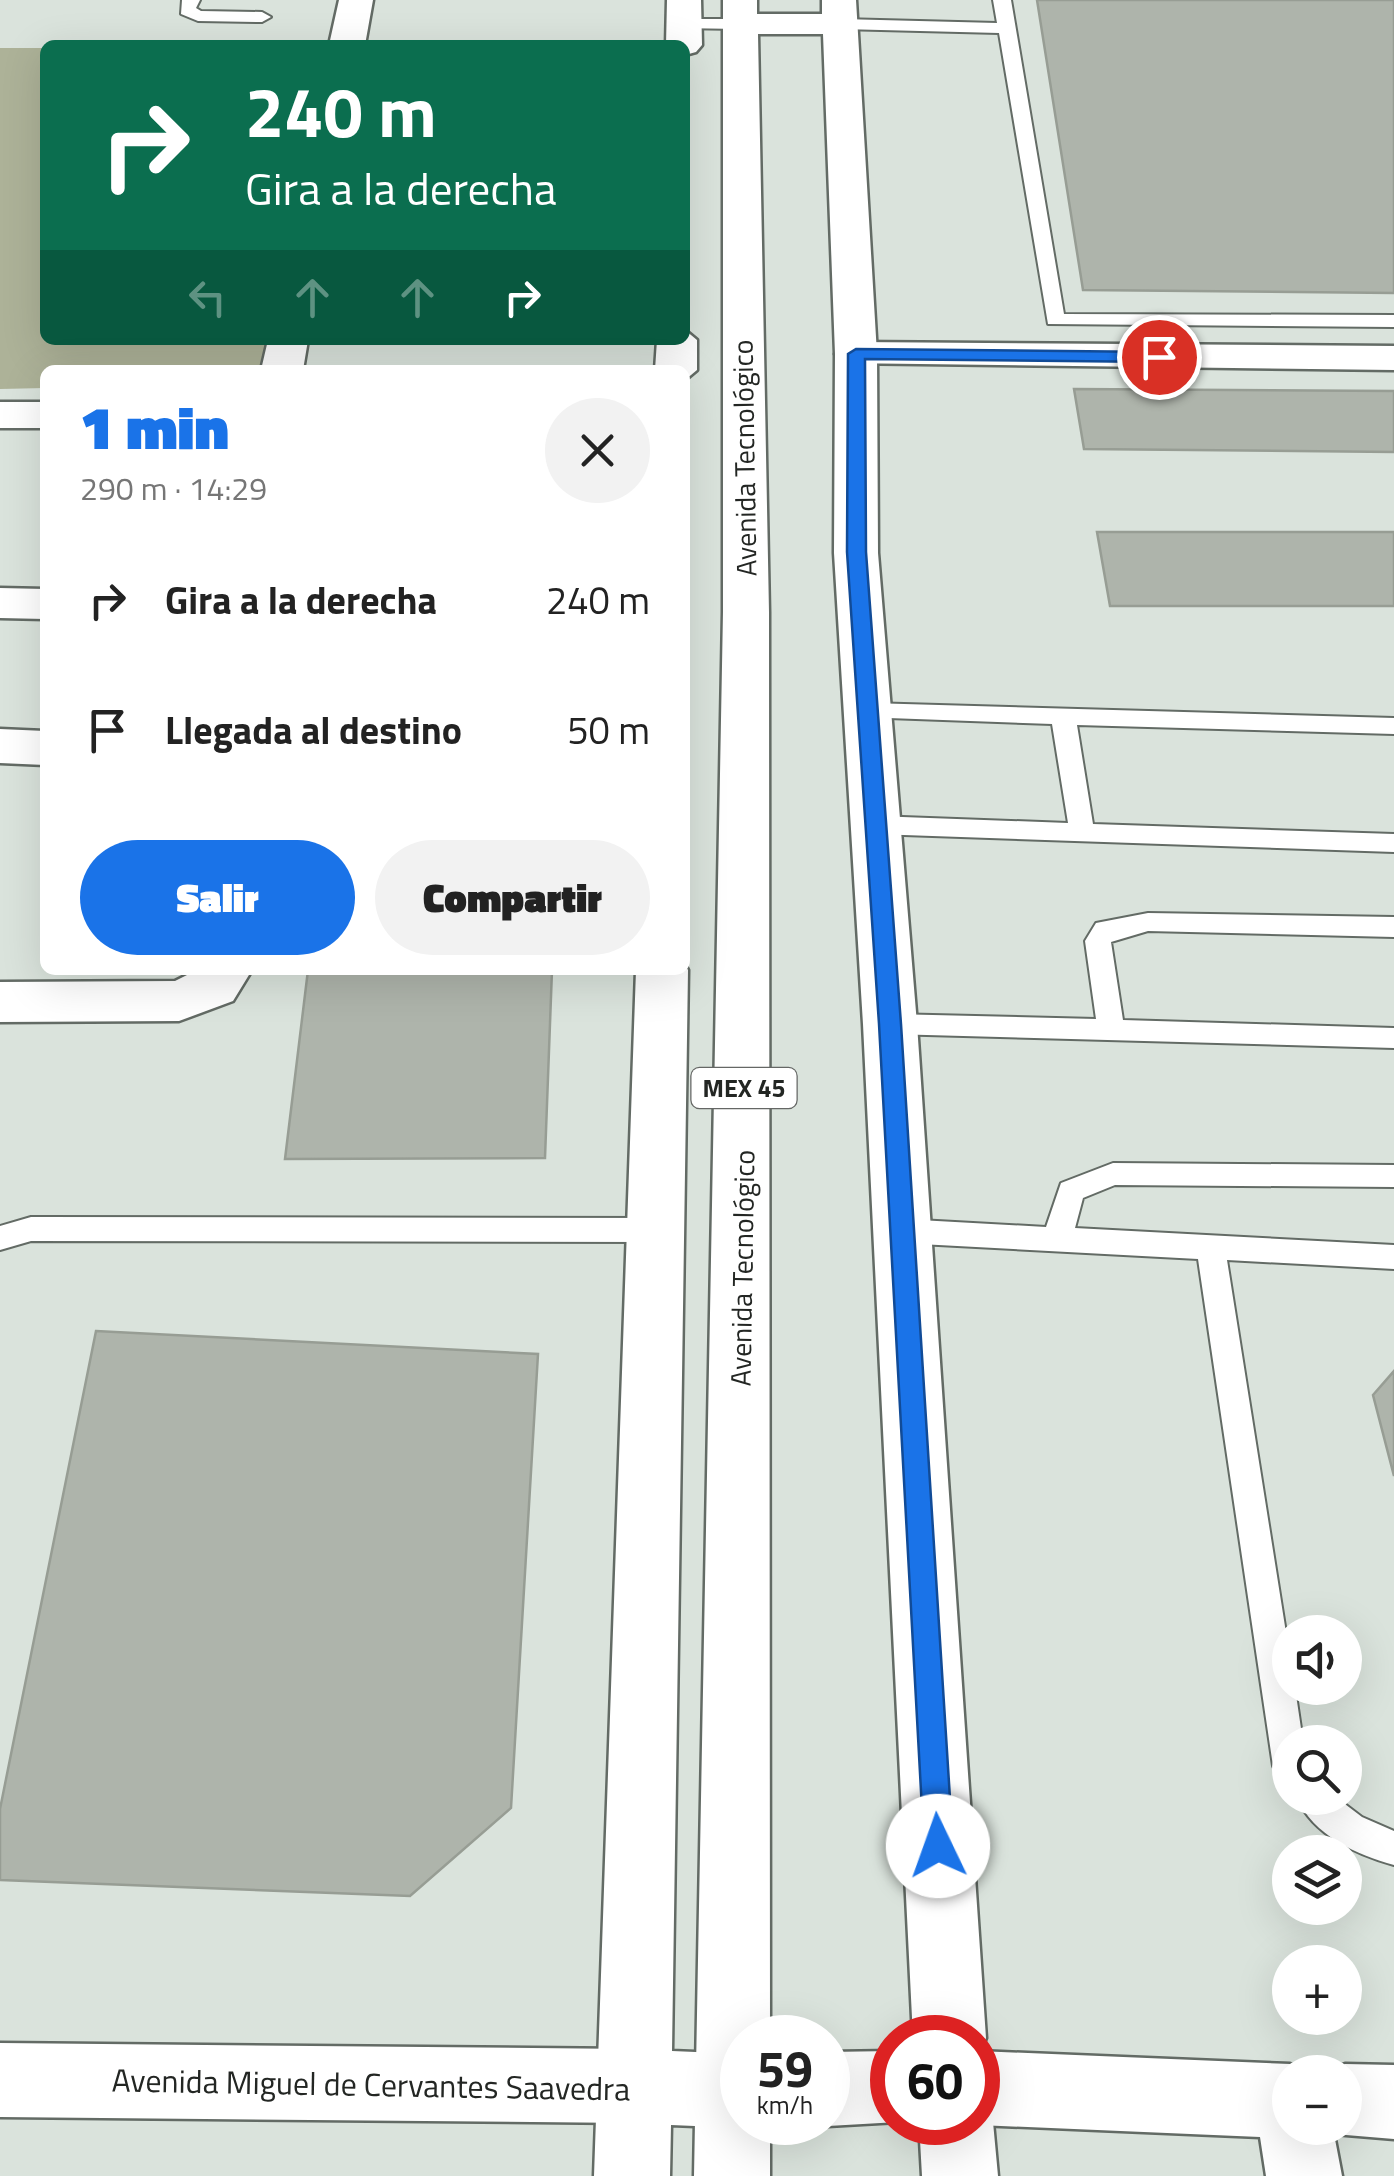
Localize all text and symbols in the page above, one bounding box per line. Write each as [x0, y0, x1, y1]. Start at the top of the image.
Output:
text: 240 m [245, 58, 437, 164]
icon: right [80, 80, 210, 210]
text: Gira a la derecha [245, 154, 557, 222]
icon: left [180, 270, 235, 325]
icon: ahead [285, 270, 340, 325]
icon: ahead [390, 270, 445, 325]
icon: right [495, 270, 550, 325]
pin [1117, 315, 1202, 400]
icon: arrive [1132, 330, 1187, 385]
street label: Avenida Tecnológico [720, 339, 768, 577]
text: 1 min [80, 381, 229, 472]
button: close [545, 398, 650, 503]
text: 290 m · 14:29 [80, 464, 267, 512]
text: Gira a la derecha [165, 571, 437, 629]
text: 240 m [546, 571, 650, 629]
icon: right [80, 573, 135, 628]
text: Llegada al destino [165, 701, 462, 759]
text: 50 m [567, 701, 650, 759]
icon: arrive [80, 703, 135, 758]
button: Salir [80, 840, 355, 955]
button: Compartir [375, 840, 650, 955]
road number: MEX 45 [692, 1068, 796, 1108]
street label: Avenida Tecnológico [718, 1149, 766, 1387]
map controls [1272, 1615, 1362, 2145]
button: sound [1272, 1615, 1362, 1705]
button: search [1272, 1725, 1362, 1815]
position arrow [886, 1794, 990, 1898]
button: layers [1272, 1835, 1362, 1925]
button: + [1272, 1945, 1362, 2035]
speed limit sign: 60 [870, 2015, 1000, 2145]
text: 59 [757, 2030, 813, 2106]
street label: Avenida Miguel de Cervantes Saavedra [111, 2055, 631, 2113]
button: − [1272, 2055, 1362, 2145]
text: km/h [757, 2086, 813, 2124]

